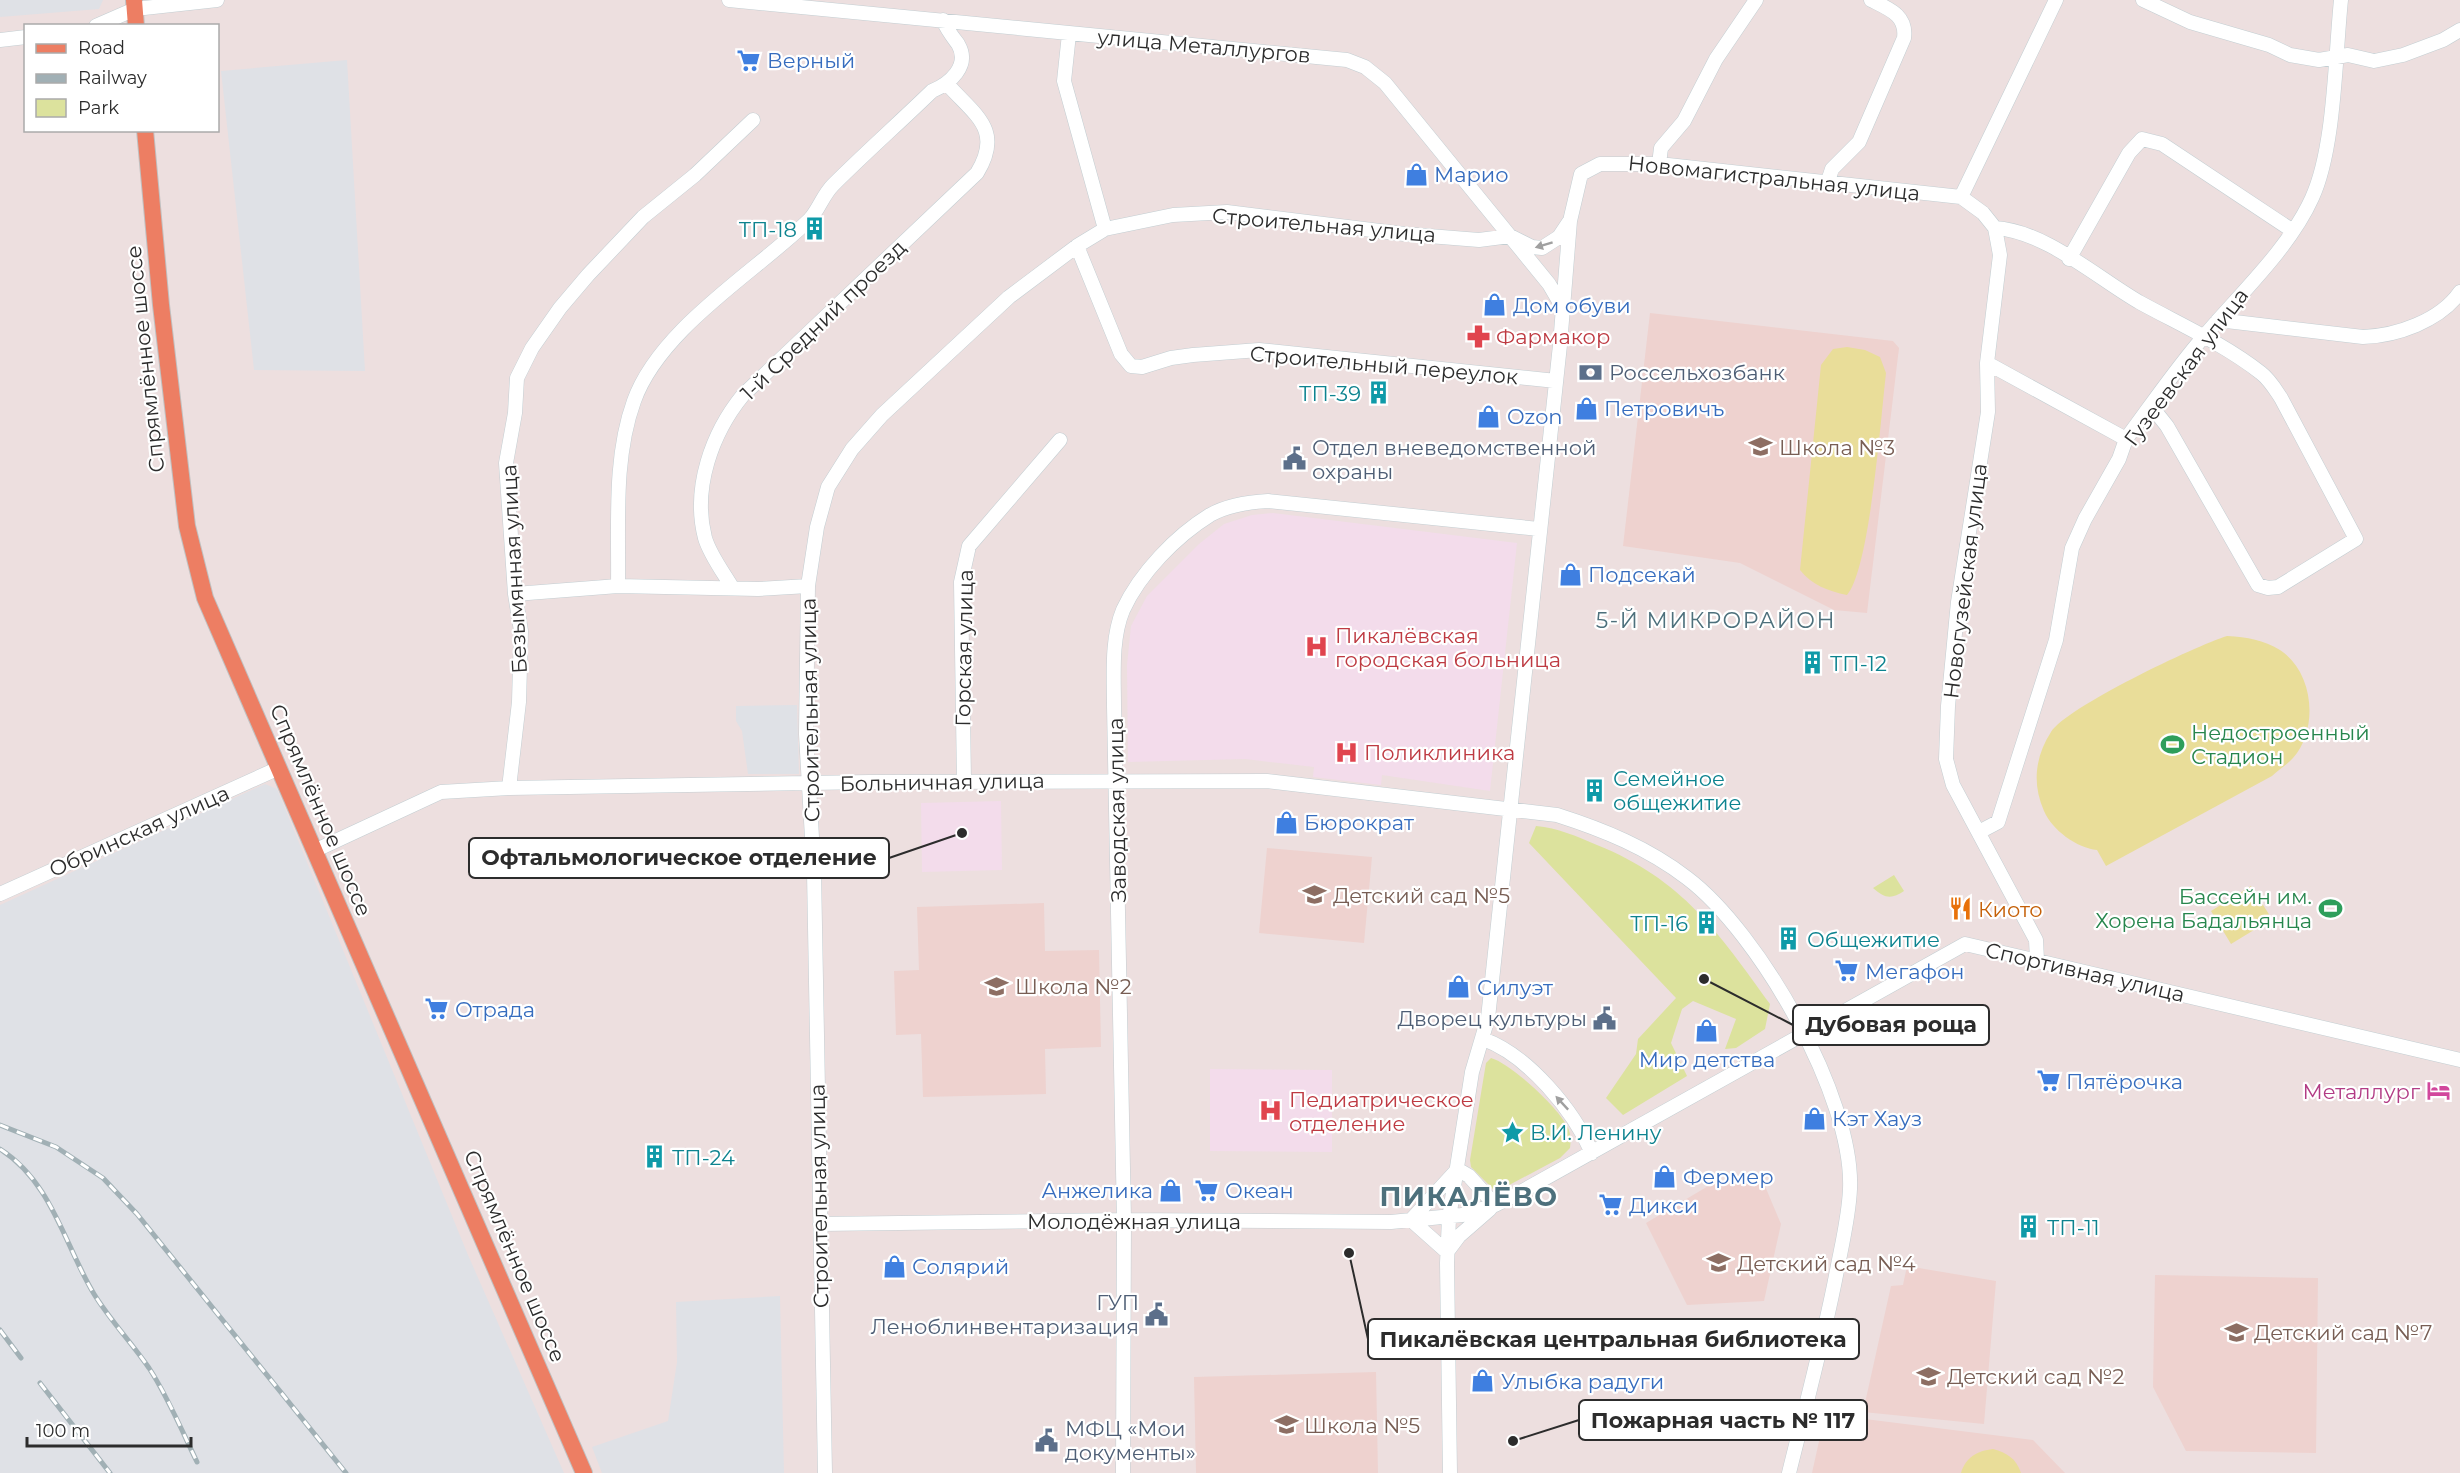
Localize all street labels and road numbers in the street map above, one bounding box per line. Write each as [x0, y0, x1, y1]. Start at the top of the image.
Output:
street label: улица Металлургов [1095, 24, 1312, 68]
street label: Новомагистральная улица [1627, 150, 1921, 206]
street label: Строительная улица [1211, 203, 1437, 247]
street label: 1-й Средний проезд [735, 235, 911, 405]
street label: Спрямлённое шоссе [121, 244, 169, 474]
street label: Гузеевская улица [2119, 283, 2253, 451]
street label: Строительный переулок [1249, 341, 1519, 389]
street label: Новогузейская улица [1938, 462, 1992, 700]
street label: Безымянная улица [496, 464, 532, 674]
street label: Горская улица [950, 569, 978, 727]
street label: Строительная улица [796, 598, 824, 822]
street label: Спрямлённое шоссе [265, 700, 377, 920]
street label: Заводская улица [1103, 717, 1131, 903]
street label: Больничная улица [839, 768, 1045, 796]
street label: Обринская улица [45, 780, 233, 882]
street label: Спортивная улица [1983, 937, 2187, 1007]
street label: Строительная улица [805, 1084, 833, 1308]
street label: Спрямлённое шоссе [459, 1146, 571, 1366]
street label: Молодёжная улица [1027, 1209, 1241, 1234]

